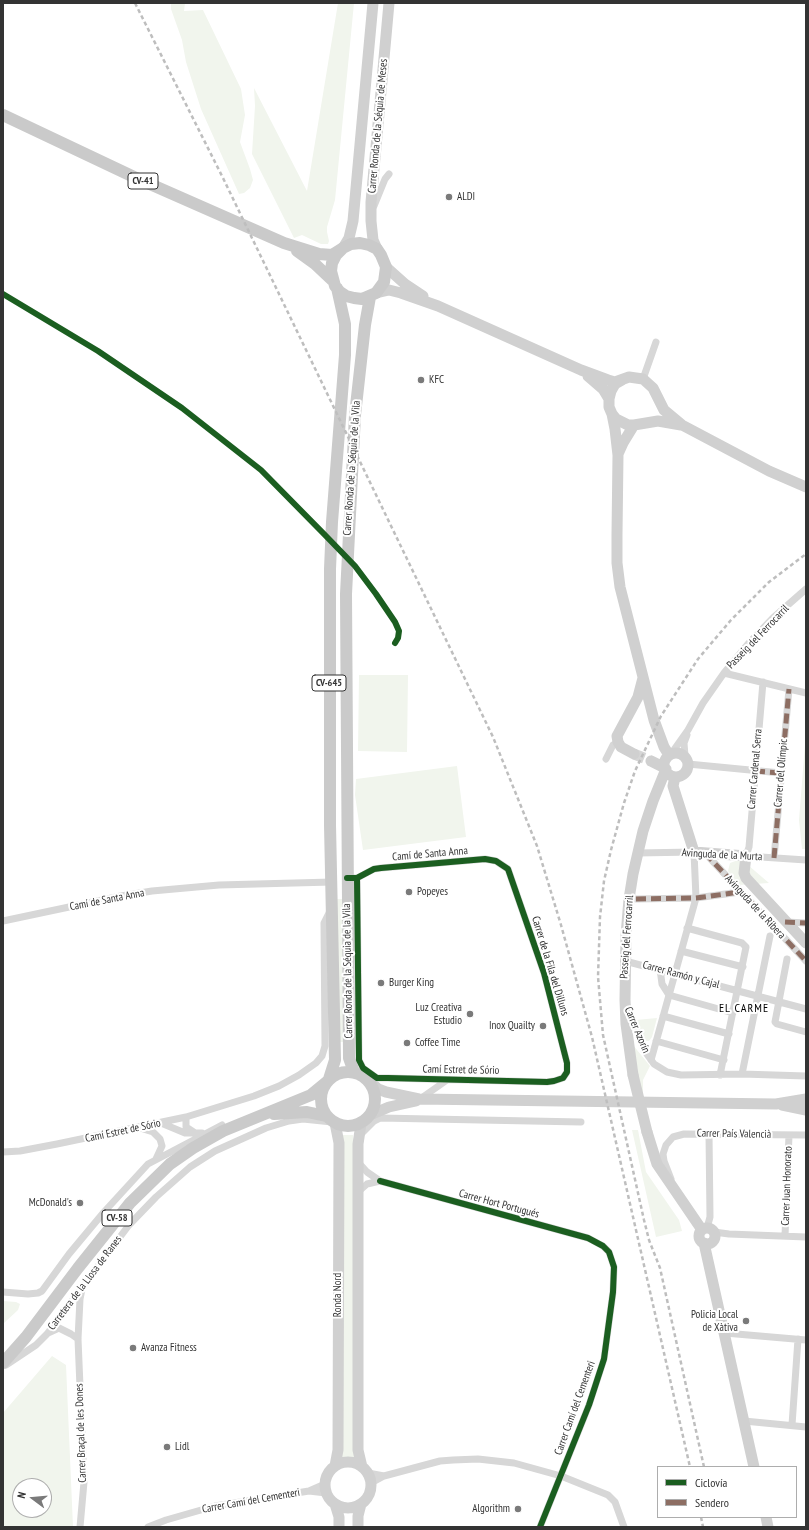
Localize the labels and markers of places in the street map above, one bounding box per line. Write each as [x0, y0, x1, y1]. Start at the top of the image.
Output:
place label: ALDI [457, 190, 475, 204]
marker: ALDI [444, 192, 454, 202]
place label: KFC [429, 373, 444, 387]
marker: KFC [416, 375, 426, 385]
place label: Popeyes [417, 885, 448, 899]
marker: Popeyes [404, 887, 414, 897]
place label: Burger King [389, 976, 434, 990]
marker: Burger King [376, 978, 386, 988]
place label: Luz Creativa Estudio [416, 1001, 462, 1027]
marker: Luz Creativa Estudio [465, 1009, 475, 1019]
place label: Inox Quailty [489, 1019, 535, 1033]
marker: Inox Quailty [538, 1021, 548, 1031]
place label: Coffee Time [415, 1036, 460, 1050]
marker: Coffee Time [402, 1038, 412, 1048]
place label: McDonald's [29, 1196, 72, 1210]
marker: McDonald's [75, 1198, 85, 1208]
place label: Policia Local de Xàtiva [691, 1308, 738, 1334]
marker: Policia Local de Xàtiva [741, 1316, 751, 1326]
place label: Avanza Fitness [141, 1341, 197, 1355]
marker: Avanza Fitness [128, 1343, 138, 1353]
place label: Lidl [175, 1440, 189, 1454]
marker: Lidl [162, 1442, 172, 1452]
place label: Algorithm [472, 1502, 510, 1516]
marker: Algorithm [513, 1504, 523, 1514]

